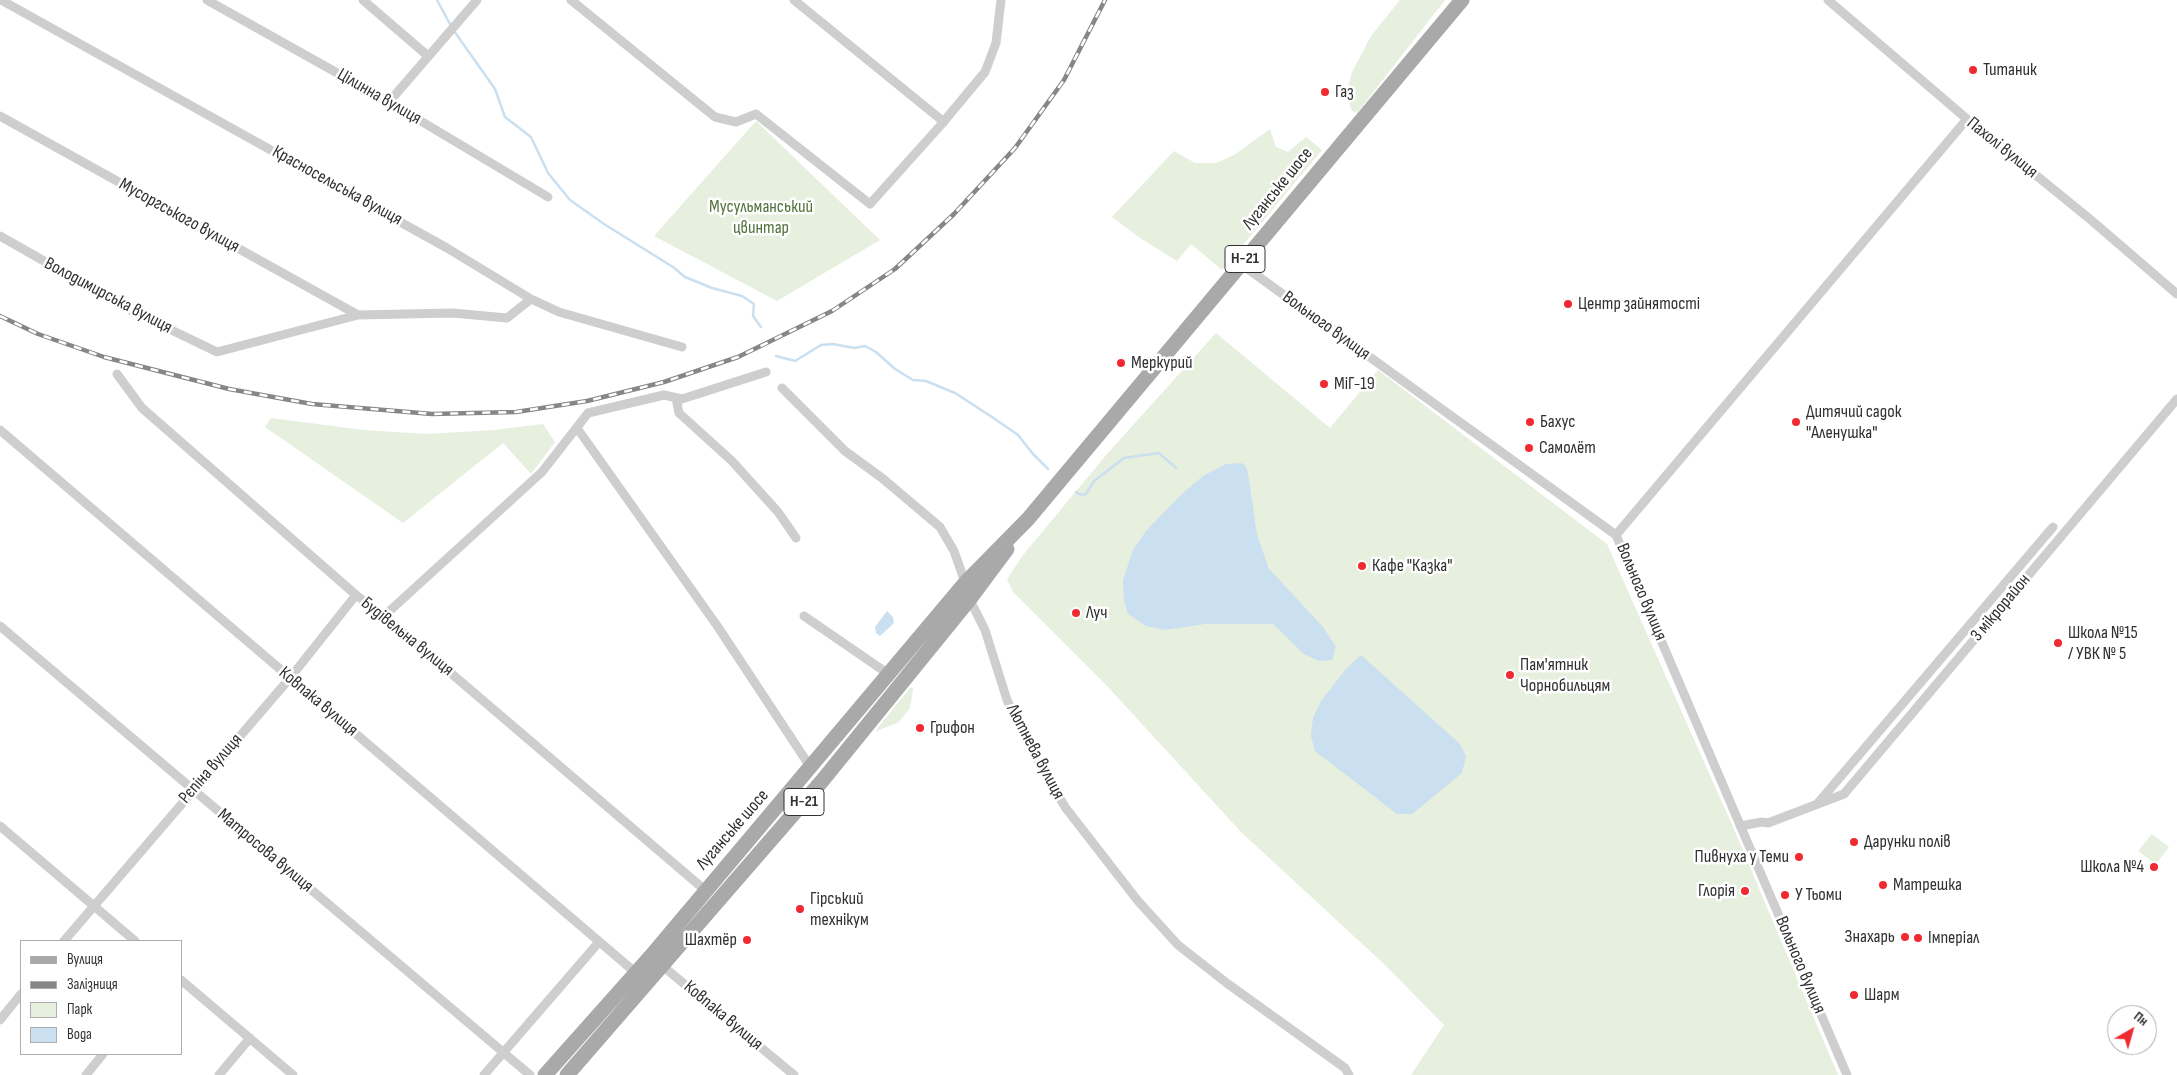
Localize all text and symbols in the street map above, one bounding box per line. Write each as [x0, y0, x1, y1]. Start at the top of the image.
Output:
place label: Титаник [1983, 59, 2037, 81]
street label: Цілинна вулиця [333, 64, 425, 130]
marker: Титаник [1967, 64, 1979, 76]
place label: Газ [1335, 81, 1354, 103]
marker: Газ [1319, 86, 1331, 98]
street label: Пахолі вулиця [1962, 113, 2042, 183]
street label: Красносельська вулиця [268, 141, 406, 231]
street label: Луганське шосе [1238, 144, 1318, 234]
street label: Мусоргського вулиця [115, 174, 243, 258]
park label: Мусульманський цвинтар [709, 196, 813, 238]
road number: Н-21 [1225, 245, 1265, 272]
street label: Володимирська вулиця [40, 253, 176, 339]
street label: Вольного вулиця [1278, 287, 1374, 365]
place label: Центр зайнятості [1578, 293, 1700, 315]
marker: Центр зайнятості [1562, 298, 1574, 310]
place label: Меркурий [1131, 352, 1193, 374]
marker: Меркурий [1115, 357, 1127, 369]
place label: МіГ-19 [1334, 373, 1375, 395]
marker: МіГ-19 [1318, 378, 1330, 390]
place label: Дитячий садок "Аленушка" [1806, 401, 1901, 444]
place label: Бахус [1540, 411, 1575, 433]
marker: Бахус [1524, 416, 1536, 428]
marker: Дитячий садок "Аленушка" [1790, 416, 1802, 428]
place label: Самолёт [1539, 437, 1596, 459]
marker: Самолёт [1523, 442, 1535, 454]
street label: Вольного вулиця [1611, 540, 1671, 644]
place label: Кафе "Казка" [1372, 555, 1452, 577]
marker: Кафе "Казка" [1356, 560, 1368, 572]
street label: 3 мікрорайон [1967, 570, 2035, 646]
street label: Будівельна вулиця [356, 593, 458, 681]
place label: Луч [1086, 602, 1107, 624]
marker: Луч [1070, 607, 1082, 619]
place label: Школа №15 / УВК № 5 [2068, 622, 2138, 664]
marker: Школа №15 / УВК № 5 [2052, 637, 2064, 649]
place label: Пам'ятник Чорнобильцям [1520, 654, 1610, 696]
street label: Ковпака вулиця [274, 663, 362, 741]
marker: Пам'ятник Чорнобильцям [1504, 669, 1516, 681]
street label: Лютнева вулиця [1001, 701, 1069, 803]
place label: Грифон [930, 717, 975, 739]
marker: Грифон [914, 722, 926, 734]
street label: Рєпіна вулиця [175, 730, 247, 808]
street label: Луганське шосе [692, 785, 774, 875]
road number: Н-21 [784, 789, 824, 816]
street label: Матросова вулиця [213, 805, 317, 897]
place label: Дарунки полів [1864, 831, 1951, 853]
marker: Дарунки полів [1848, 836, 1860, 848]
place label: Пивнуха у Теми [1695, 846, 1789, 868]
marker: Пивнуха у Теми [1793, 851, 1805, 863]
place label: Школа №4 [2080, 856, 2144, 878]
marker: Школа №4 [2148, 861, 2160, 873]
place label: Матрешка [1893, 874, 1962, 896]
marker: Матрешка [1877, 879, 1889, 891]
place label: Глорія [1698, 880, 1735, 902]
place label: У Тьоми [1795, 884, 1842, 906]
marker: Глорія [1739, 885, 1751, 897]
place label: Гірський технікум [810, 888, 869, 931]
marker: У Тьоми [1779, 889, 1791, 901]
marker: Гірський технікум [794, 903, 806, 915]
street label: Вольного вулиця [1770, 913, 1830, 1017]
place label: Знахарь [1845, 926, 1895, 948]
place label: Імперіал [1928, 927, 1979, 949]
place label: Шахтёр [685, 929, 737, 951]
marker: Знахарь [1899, 931, 1911, 943]
marker: Імперіал [1912, 932, 1924, 944]
marker: Шахтёр [741, 934, 753, 946]
legend [20, 940, 182, 1055]
text: Вулиця [67, 950, 103, 969]
text: Залізниця [67, 975, 118, 994]
street label: Ковпака вулиця [679, 977, 767, 1055]
place label: Шарм [1864, 984, 1899, 1006]
marker: Шарм [1848, 989, 1860, 1001]
text: Парк [67, 1000, 92, 1019]
north arrow [2107, 1005, 2157, 1055]
text: Пн [2130, 1008, 2151, 1029]
text: Вода [67, 1025, 92, 1044]

